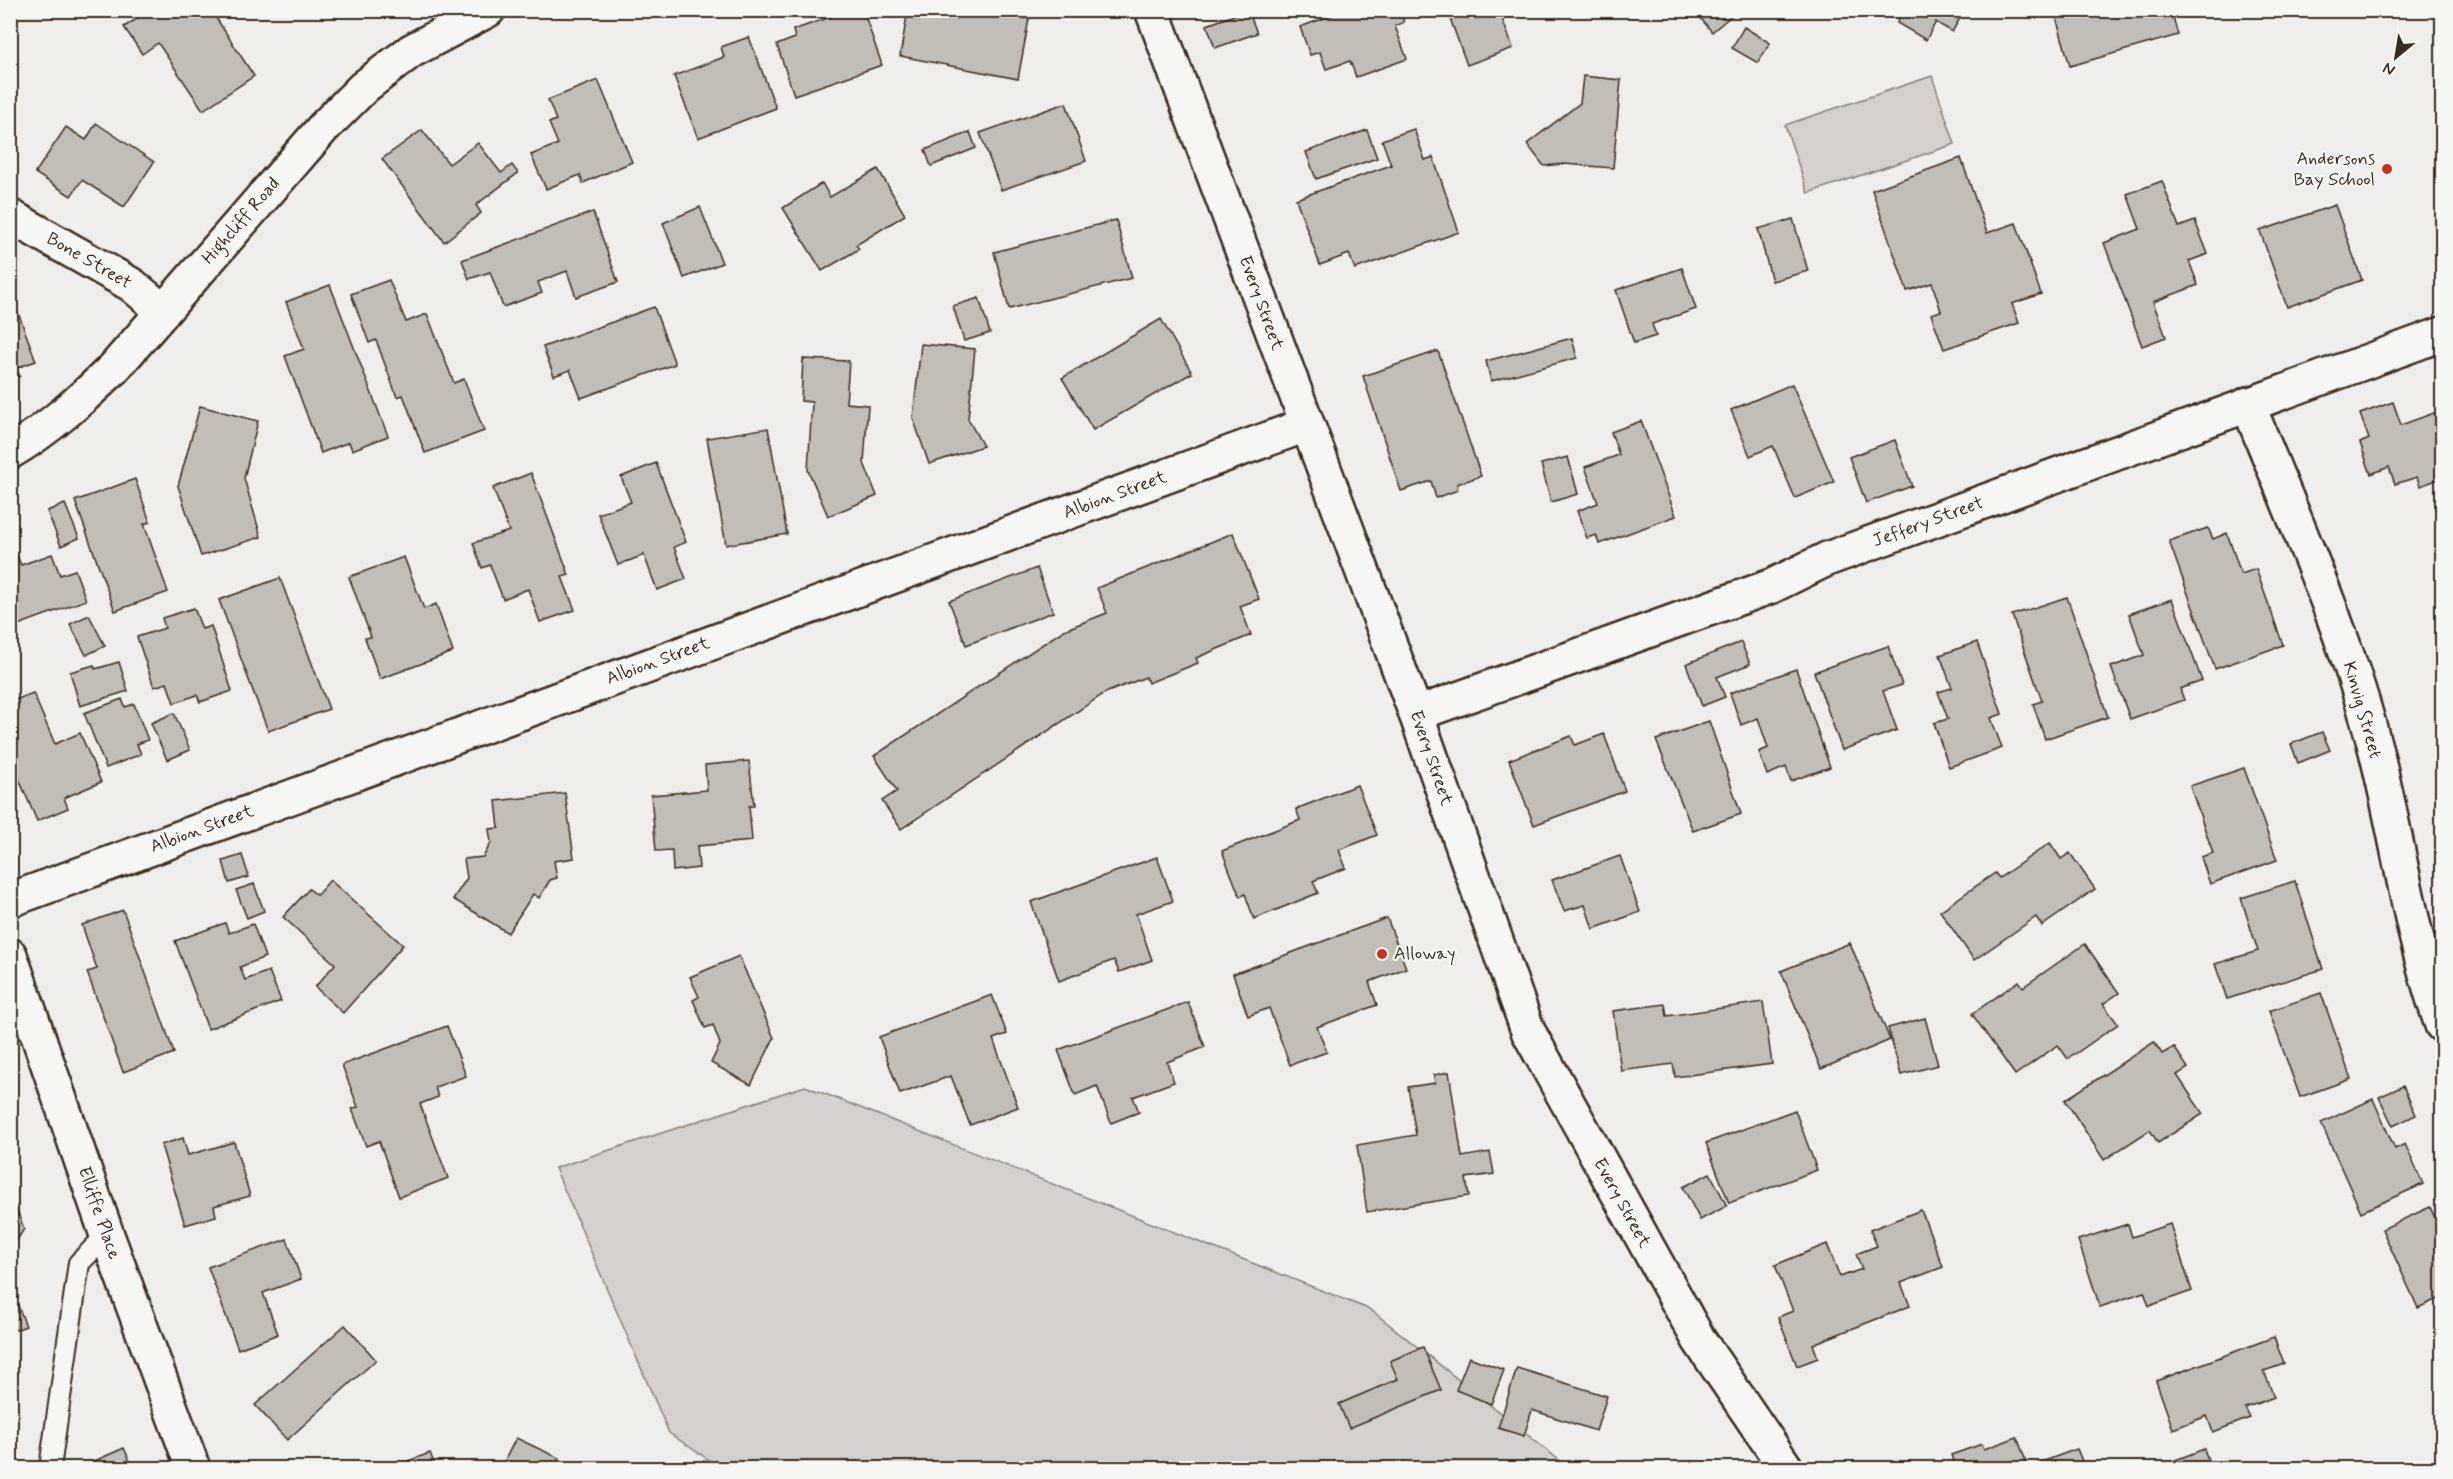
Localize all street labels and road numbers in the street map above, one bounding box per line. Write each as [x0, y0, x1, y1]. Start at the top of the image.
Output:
street label: Highcliff Road [197, 172, 287, 271]
street label: Bone Street [42, 227, 136, 295]
street label: Every Street [1233, 252, 1289, 354]
street label: Albion Street [1060, 465, 1170, 525]
street label: Jeffery Street [1869, 491, 1987, 553]
street label: Albion Street [603, 631, 713, 691]
street label: Kinvig Street [2337, 659, 2387, 761]
street label: Every Street [1404, 707, 1459, 809]
street label: Albion Street [147, 799, 257, 859]
street label: Every Street [1587, 1154, 1657, 1253]
street label: Elliffe Place [72, 1164, 126, 1262]

